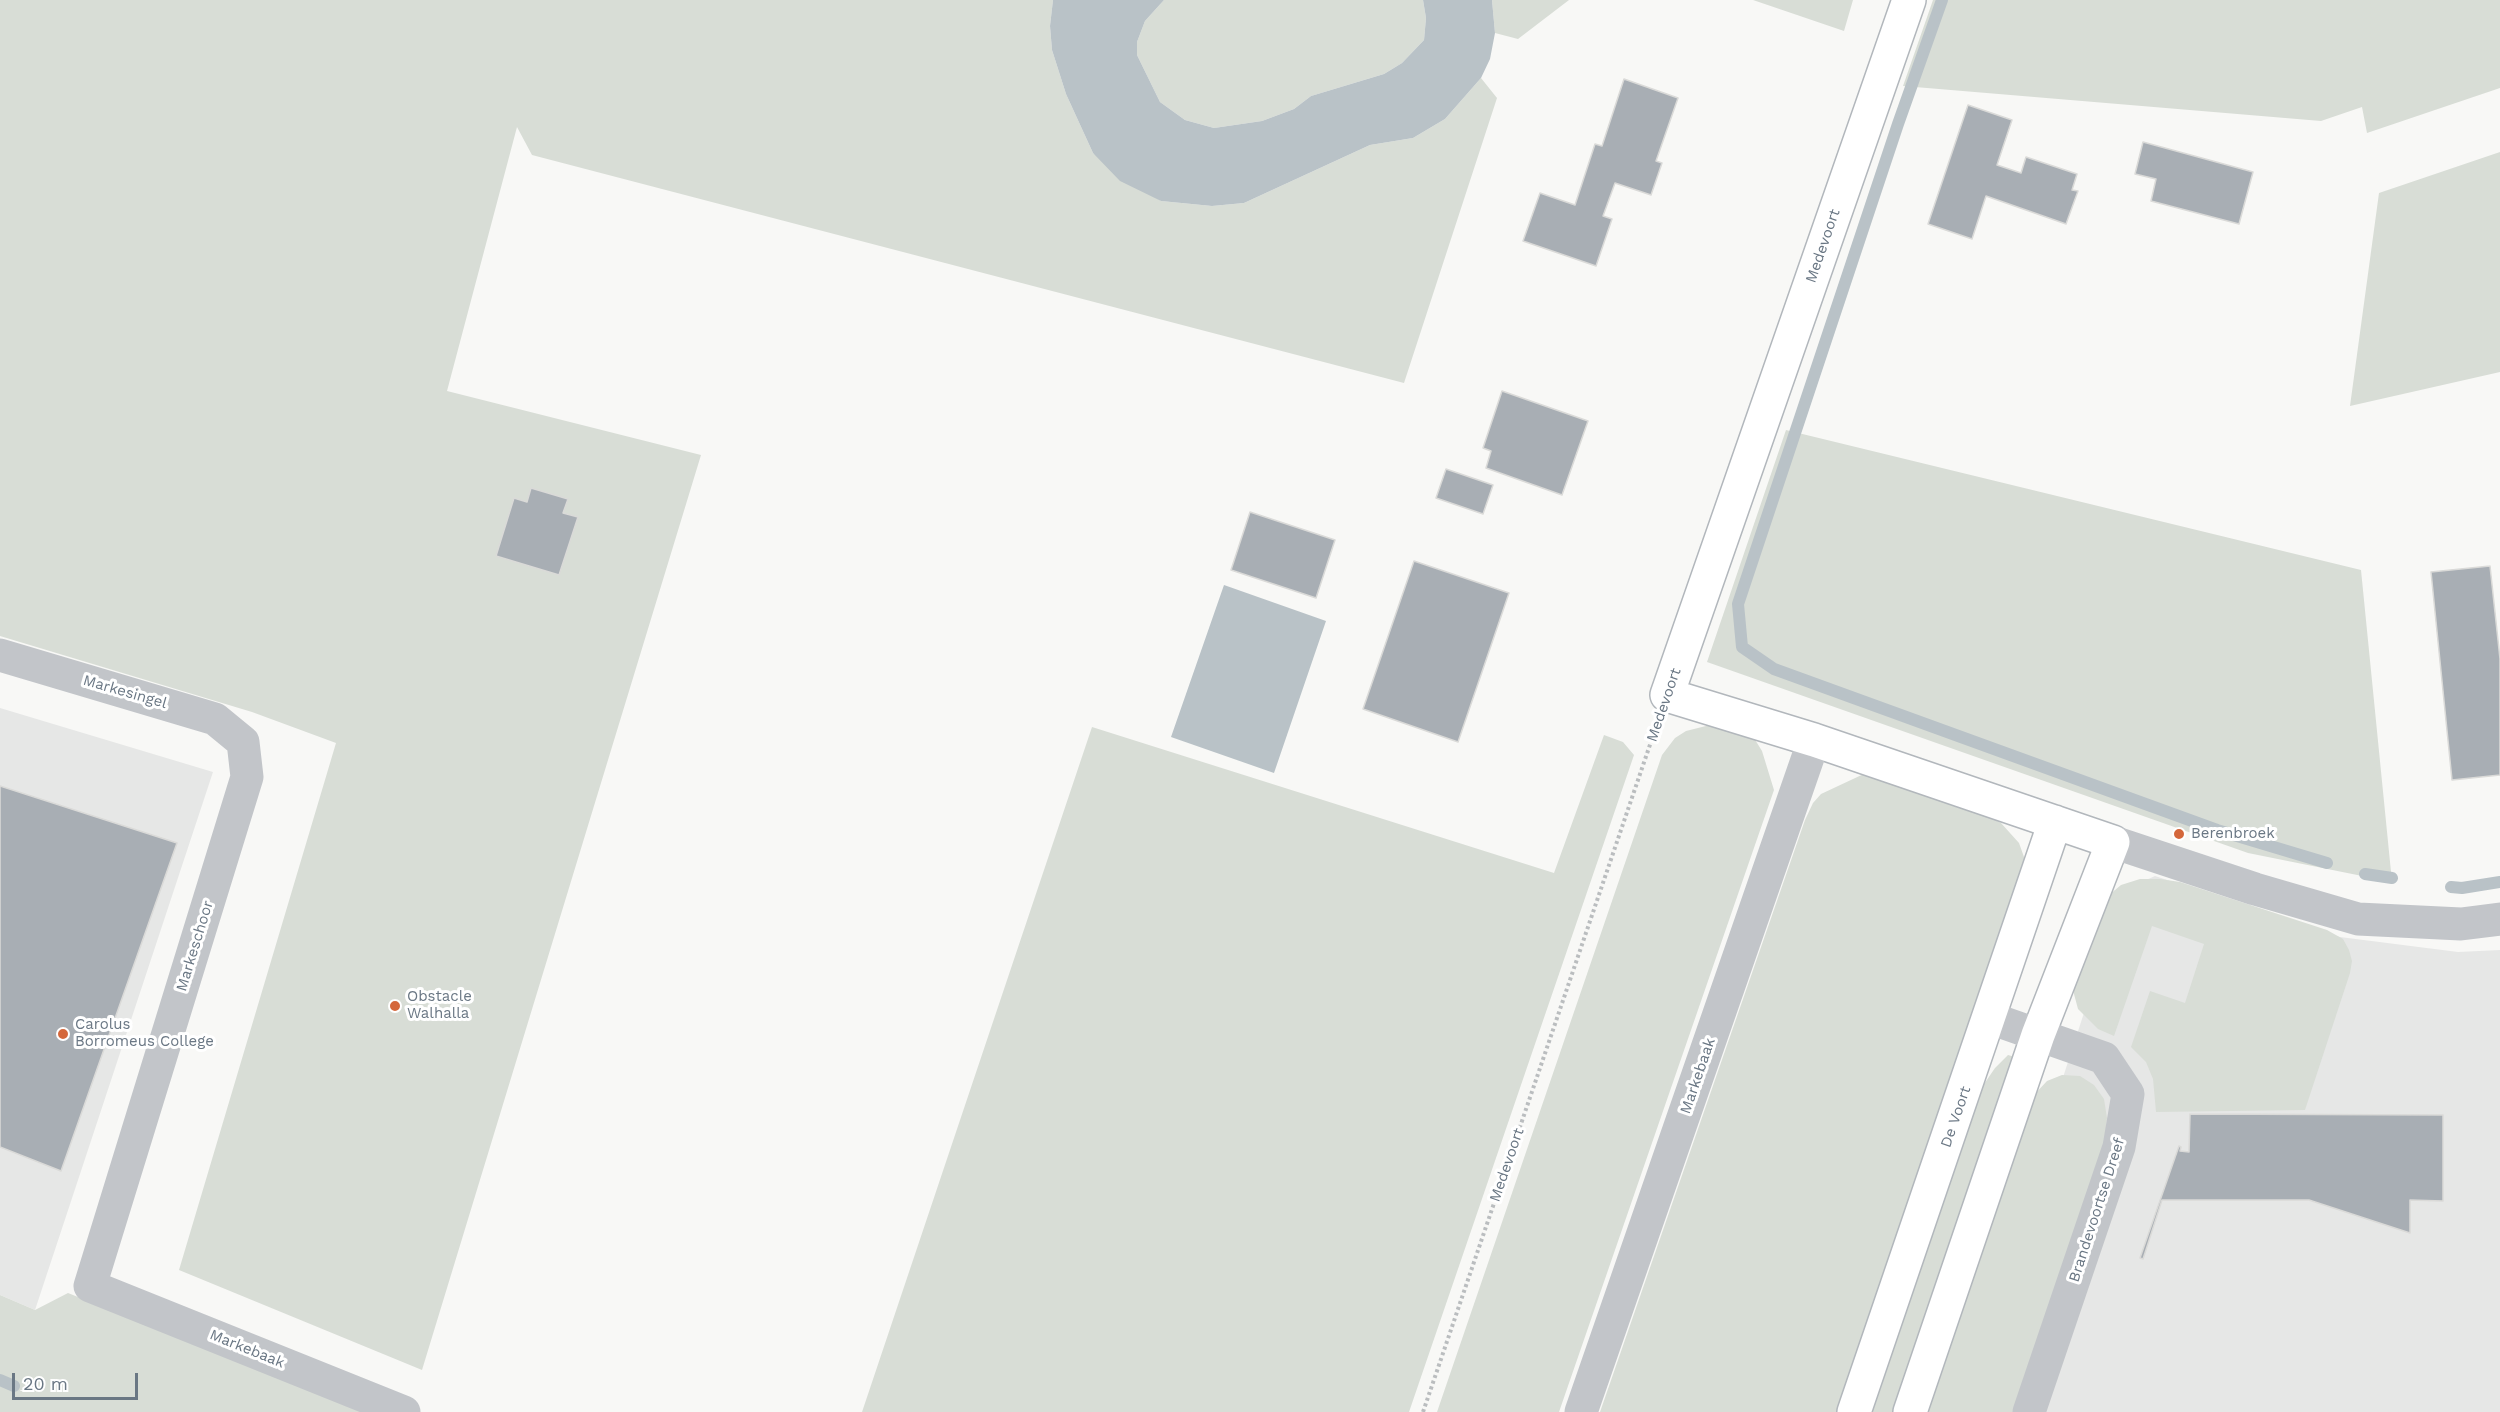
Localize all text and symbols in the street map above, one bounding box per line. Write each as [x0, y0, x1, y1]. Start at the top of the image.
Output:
street label: Medevoort [1802, 207, 1844, 285]
street label: Medevoort [1643, 666, 1685, 744]
street label: Markesingel [81, 671, 169, 713]
place label: Berenbroek [2191, 825, 2275, 843]
marker: Berenbroek [2172, 827, 2186, 841]
street label: Markeschoor [173, 898, 217, 994]
place label: Obstacle Walhalla [407, 988, 472, 1023]
marker: Obstacle Walhalla [388, 999, 402, 1013]
place label: Carolus Borromeus College [75, 1016, 214, 1051]
marker: Carolus Borromeus College [56, 1027, 70, 1041]
street label: Markebaak [1677, 1036, 1719, 1116]
street label: De Voort [1937, 1084, 1975, 1150]
street label: Medevoort [1486, 1126, 1528, 1204]
street label: Brandevoortse Dreef [2065, 1136, 2129, 1284]
street label: Markebaak [207, 1326, 287, 1372]
scale bar [15, 1361, 141, 1399]
text: 20 m [23, 1373, 68, 1394]

